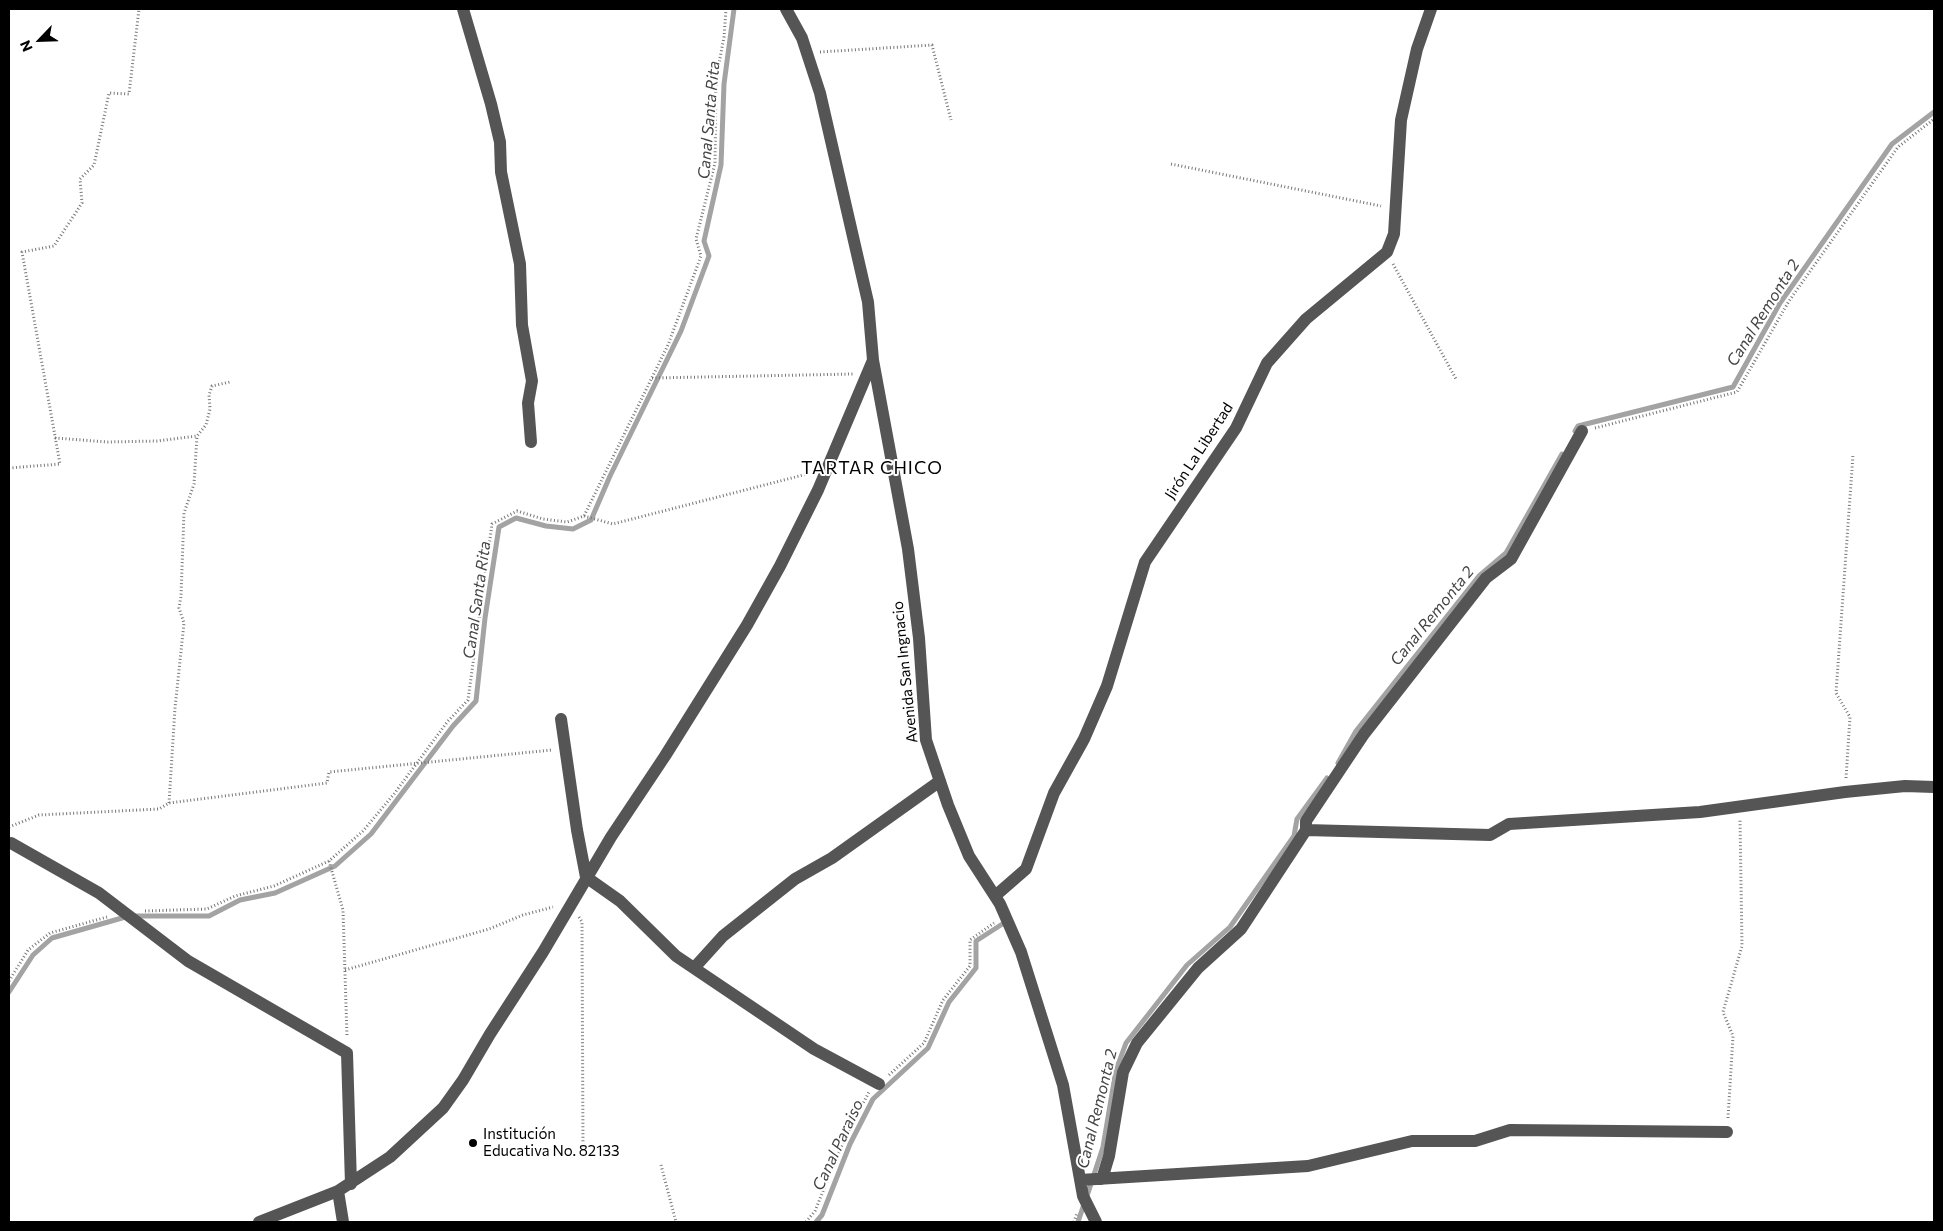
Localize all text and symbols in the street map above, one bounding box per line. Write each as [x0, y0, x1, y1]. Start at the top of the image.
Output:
north arrow [15, 15, 65, 65]
text: N [16, 38, 36, 55]
water label: Canal Santa Rita [694, 60, 724, 180]
water label: Canal Remonta 2 [1722, 256, 1804, 370]
street label: Jirón La Libertad [1161, 399, 1237, 503]
district label: TARTAR CHICO [800, 457, 944, 479]
water label: Canal Santa Rita [459, 540, 495, 660]
water label: Canal Remonta 2 [1386, 562, 1478, 670]
street label: Avenida San Ingnacio [889, 600, 921, 744]
water label: Canal Remonta 2 [1073, 1047, 1121, 1171]
water label: Canal Paraiso [809, 1097, 867, 1193]
place label: Institución Educativa No. 82133 [483, 1125, 620, 1160]
marker: Institución Educativa No. 82133 [467, 1137, 479, 1149]

